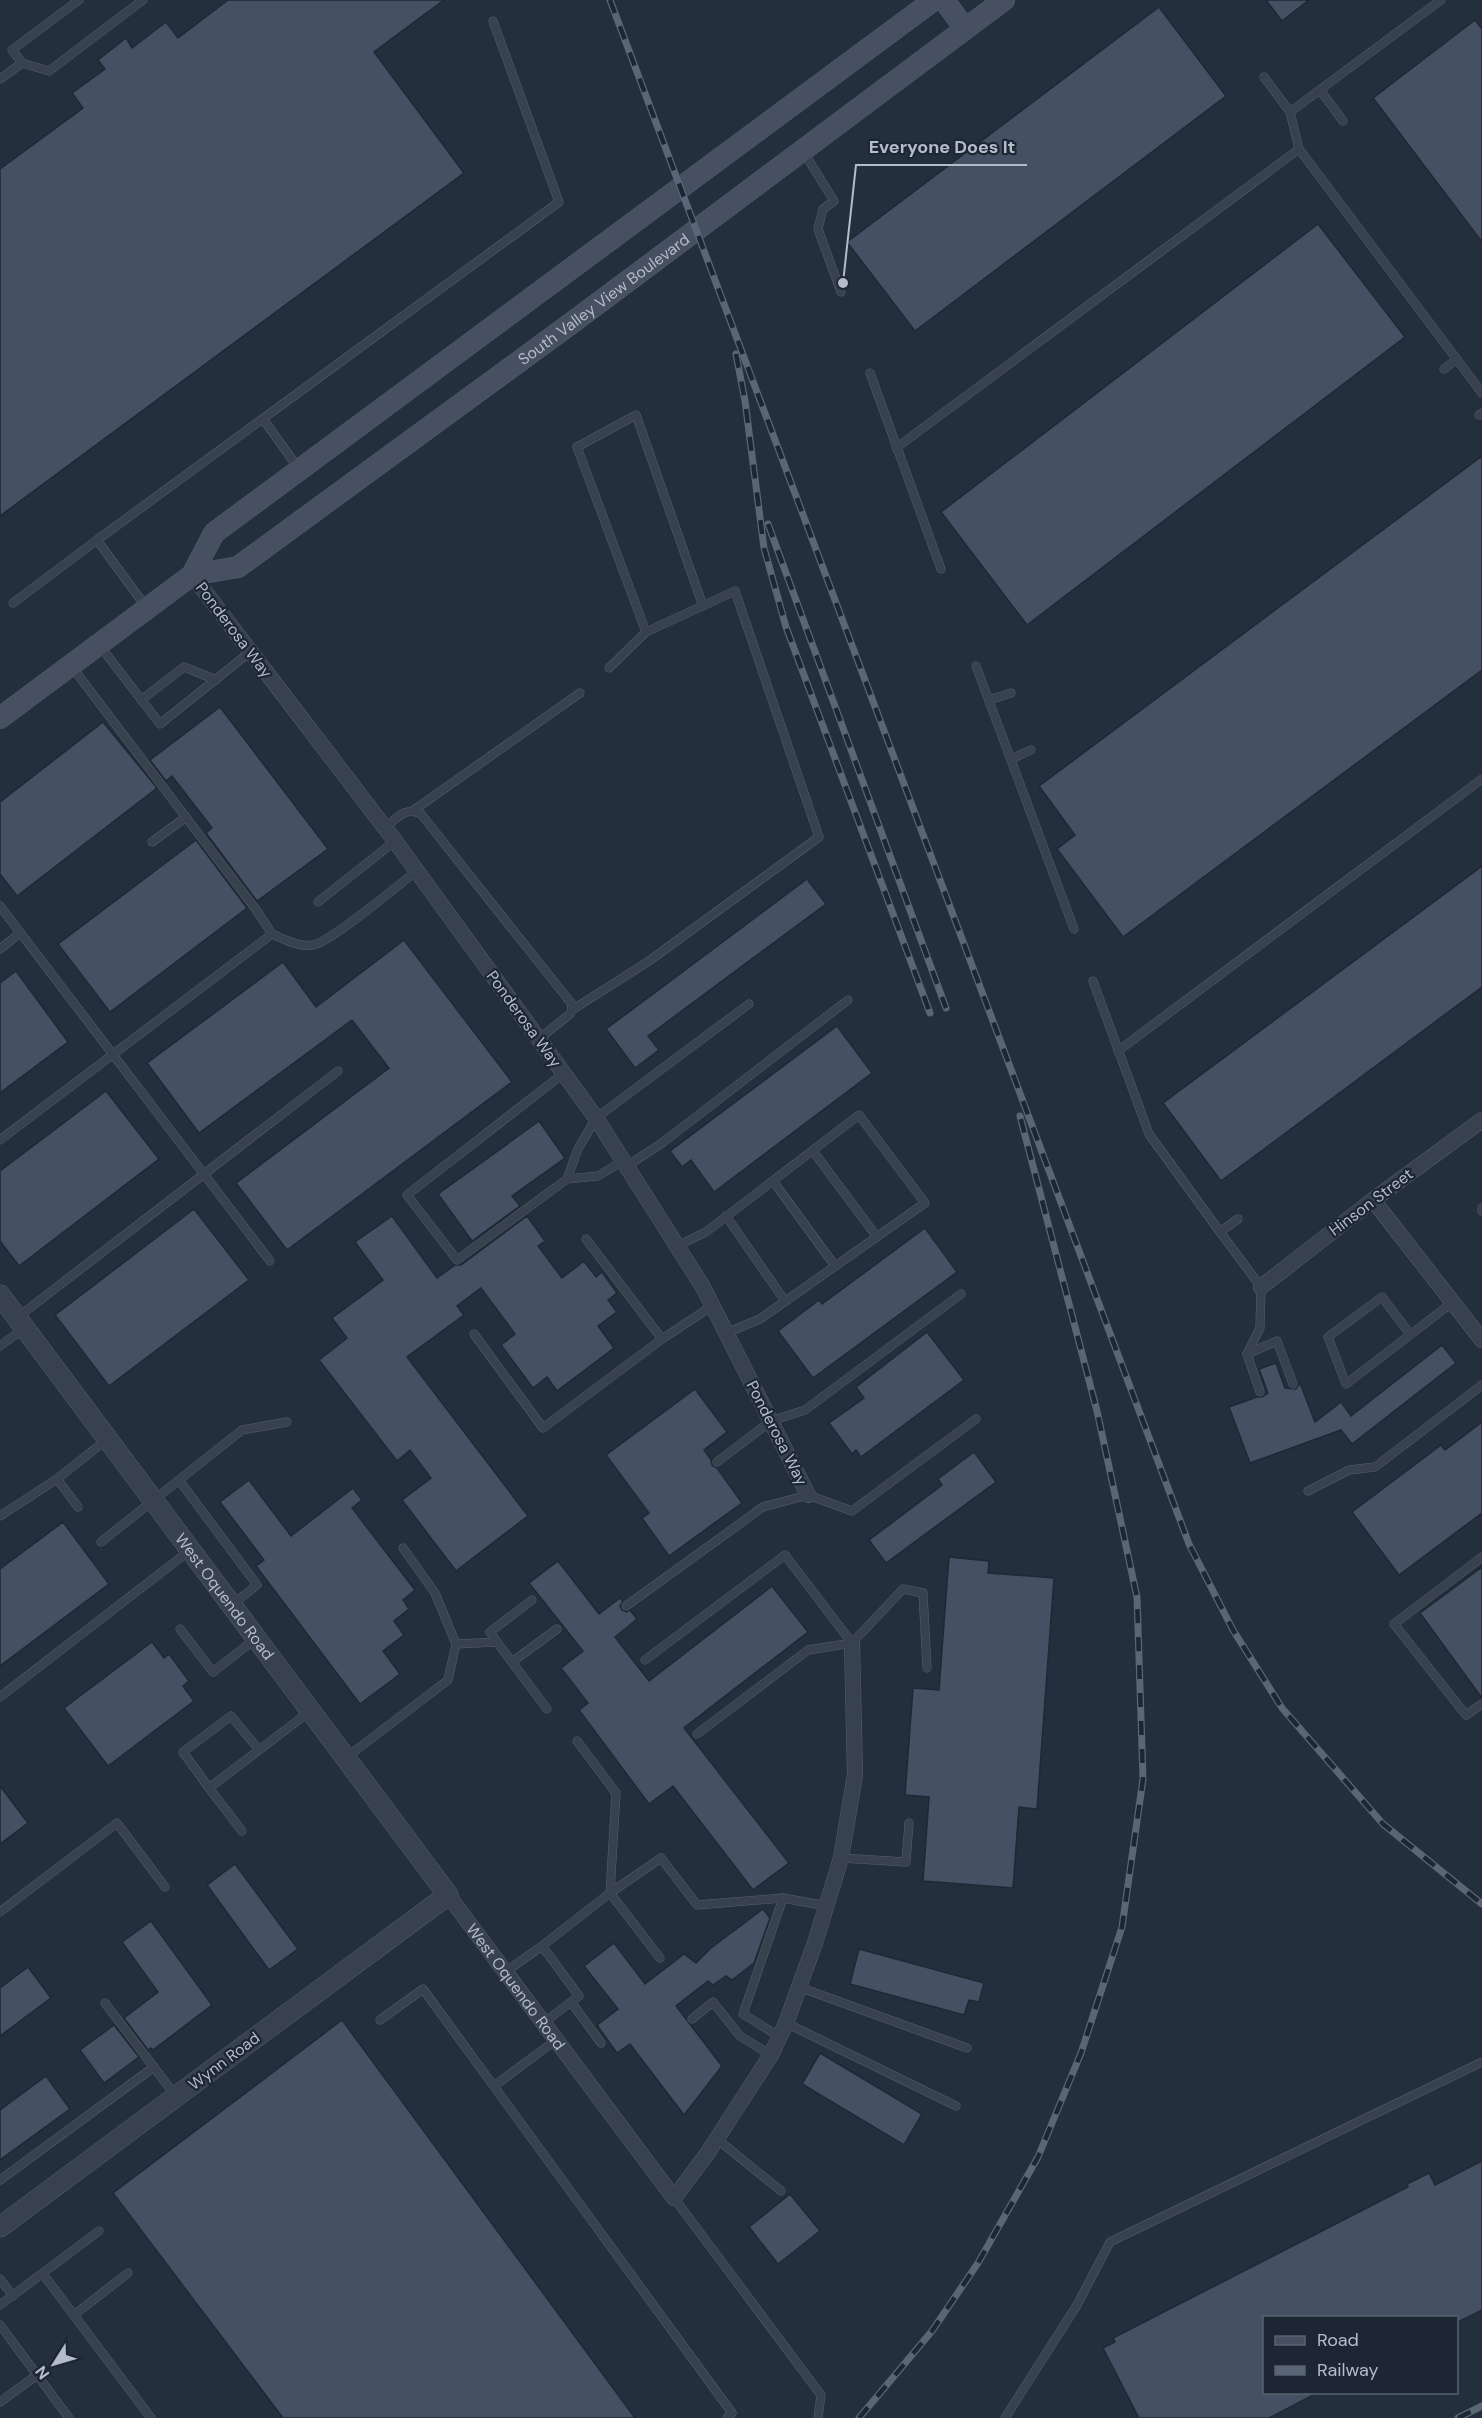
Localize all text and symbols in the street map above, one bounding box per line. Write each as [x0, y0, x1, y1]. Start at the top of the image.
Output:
callout: Everyone Does It [856, 129, 1027, 165]
text: Everyone Does It [869, 135, 1015, 159]
street label: South Valley View Boulevard [514, 228, 693, 369]
street label: Ponderosa Way [191, 578, 277, 682]
street label: Ponderosa Way [482, 966, 566, 1072]
street label: Hinson Street [1325, 1163, 1417, 1241]
street label: Ponderosa Way [742, 1377, 812, 1489]
street label: West Oquendo Road [171, 1529, 279, 1664]
street label: West Oquendo Road [462, 1919, 570, 2054]
street label: Wynn Road [184, 2027, 264, 2095]
legend [1263, 2316, 1458, 2394]
text: Road [1317, 2328, 1359, 2352]
north arrow [24, 2334, 84, 2394]
text: Railway [1317, 2358, 1379, 2382]
text: N [31, 2362, 54, 2384]

